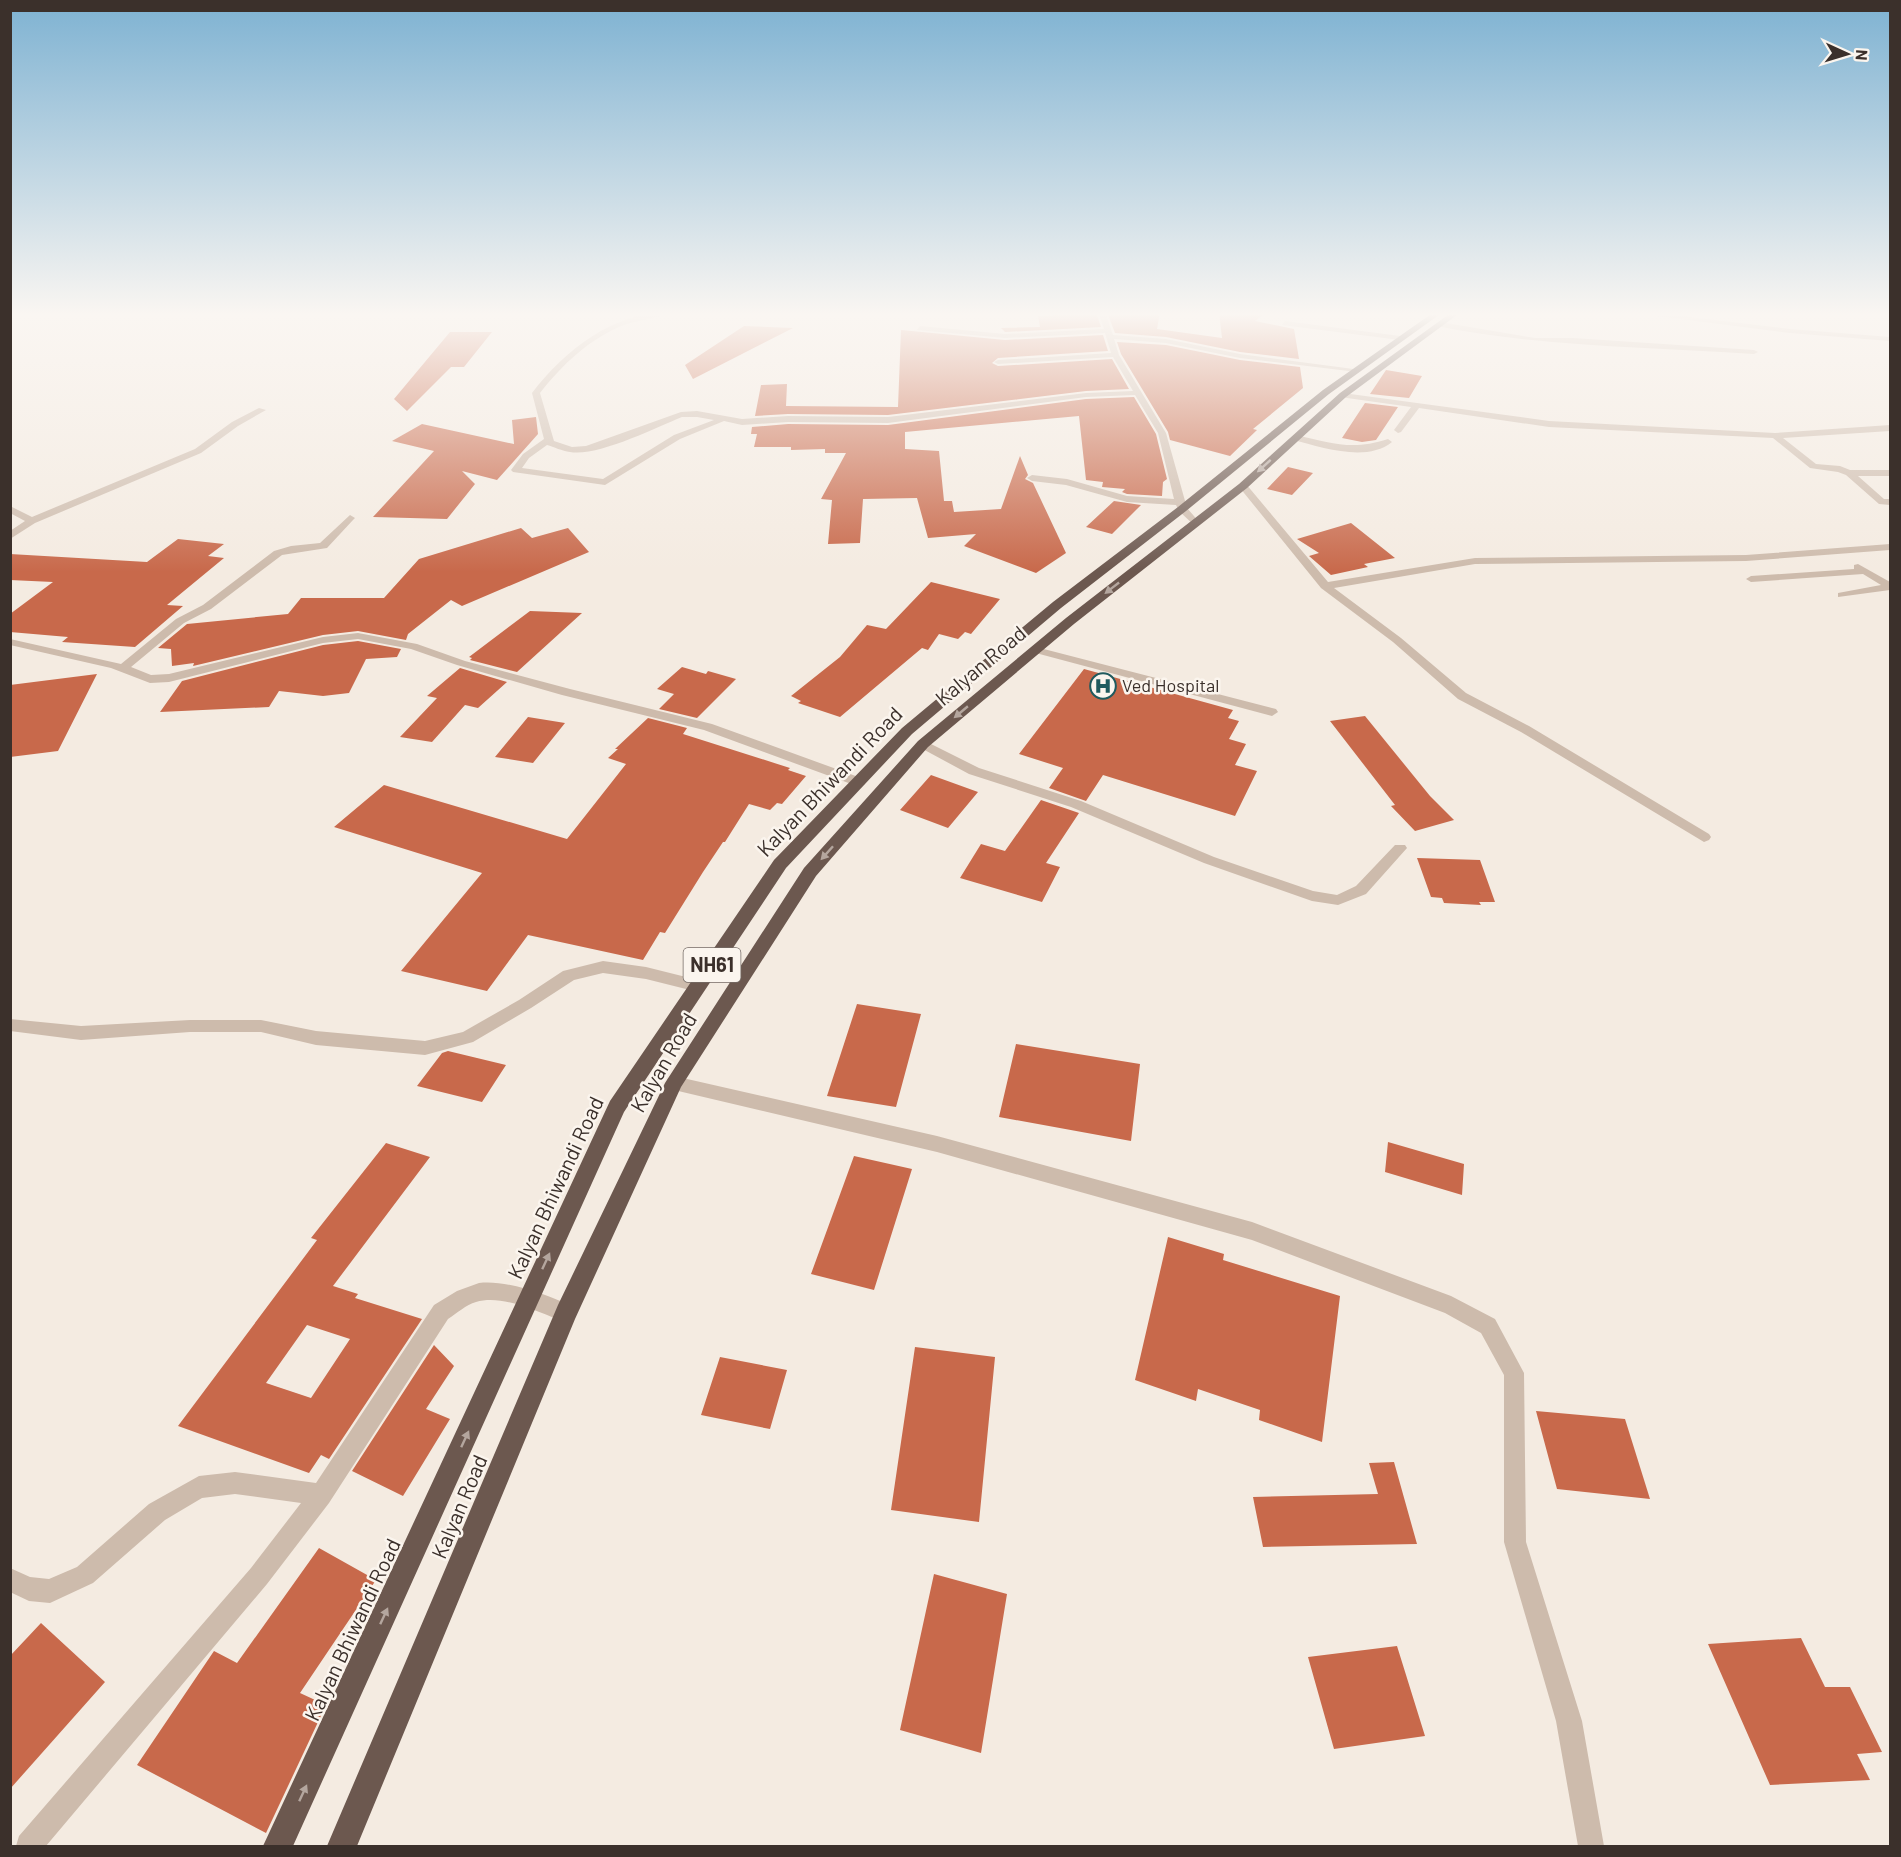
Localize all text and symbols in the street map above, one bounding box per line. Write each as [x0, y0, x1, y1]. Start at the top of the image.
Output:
north arrow [1817, 24, 1877, 84]
text: N [1853, 49, 1872, 61]
one-way arrow [1257, 459, 1272, 472]
one-way arrow [1104, 582, 1120, 594]
street label: Kalyan Road [930, 620, 1030, 710]
hospital icon: Ved Hospital [1088, 671, 1118, 701]
place label: Ved Hospital [1122, 674, 1219, 696]
street label: Kalyan Bhiwandi Road [751, 701, 907, 861]
one-way arrow [954, 705, 969, 718]
one-way arrow [820, 845, 834, 860]
road number: NH61 [684, 948, 740, 982]
street label: Kalyan Road [624, 1008, 701, 1116]
street label: Kalyan Bhiwandi Road [501, 1092, 608, 1282]
one-way arrow [541, 1252, 551, 1270]
one-way arrow [460, 1429, 470, 1447]
street label: Kalyan Road [426, 1451, 492, 1562]
street label: Kalyan Bhiwandi Road [298, 1534, 405, 1724]
one-way arrow [380, 1607, 389, 1625]
one-way arrow [298, 1785, 307, 1802]

